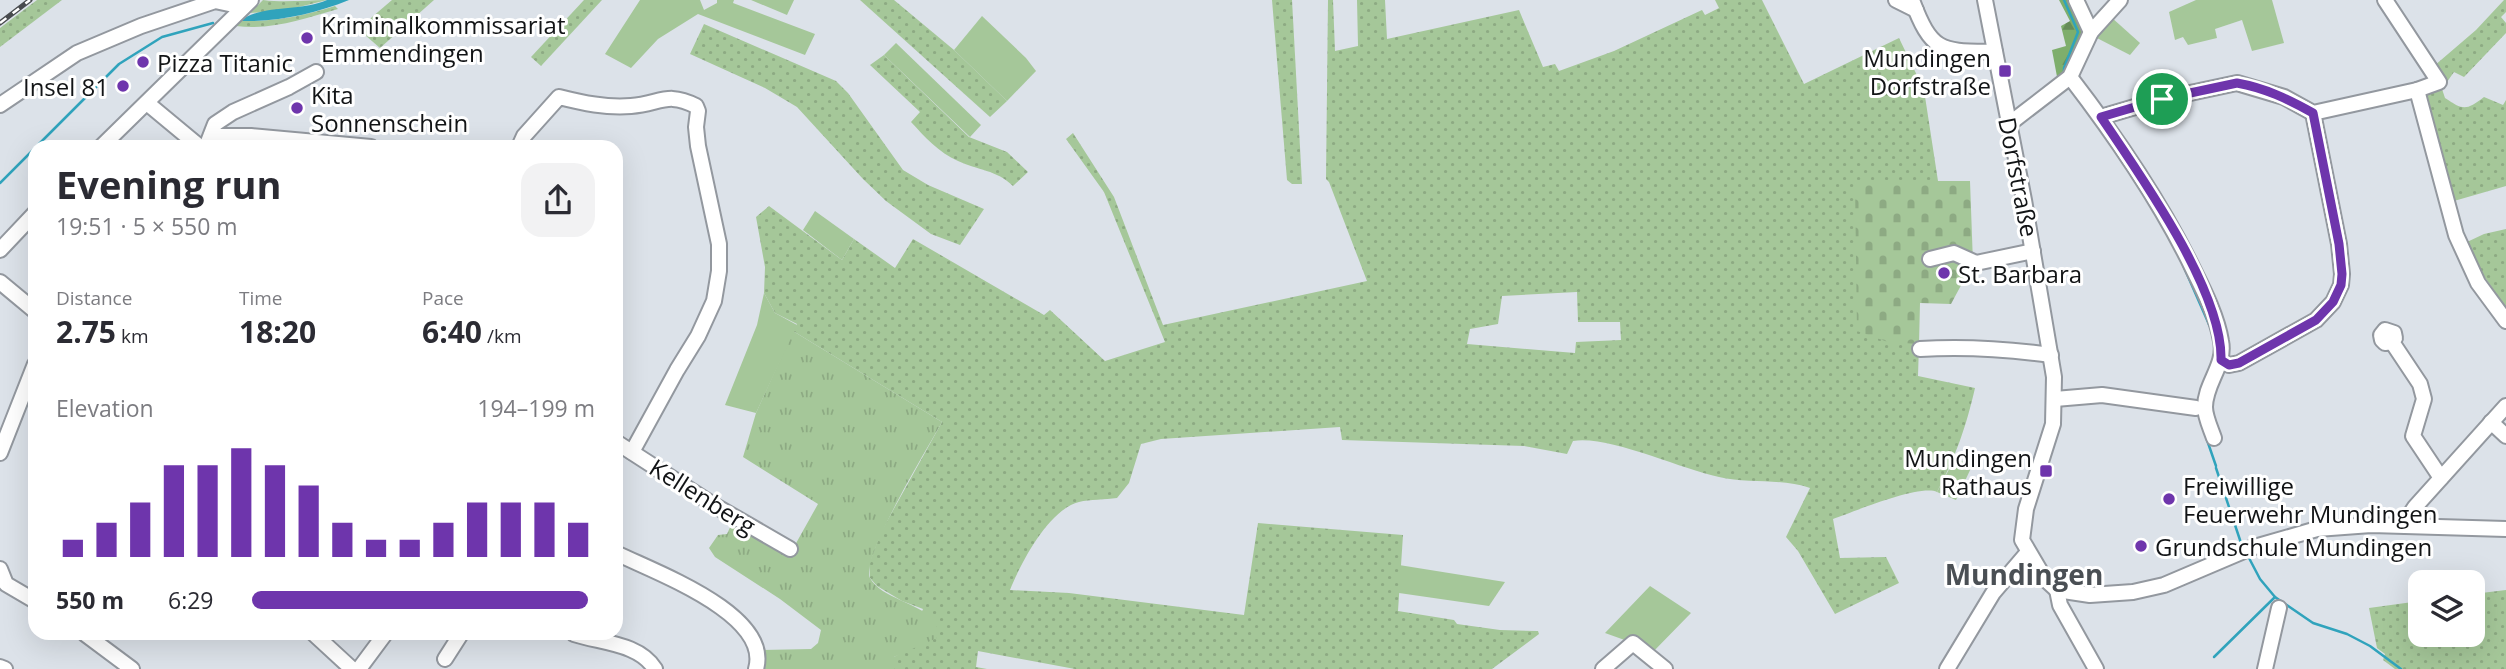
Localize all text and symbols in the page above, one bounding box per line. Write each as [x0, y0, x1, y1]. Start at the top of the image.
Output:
place label: Kriminalkommissariat Emmendingen [321, 8, 565, 69]
marker: Kriminalkommissariat Emmendingen [299, 30, 315, 46]
place label: Mundingen Dorfstraße [1863, 41, 1991, 102]
place label: Pizza Titanic [157, 46, 293, 79]
marker: Pizza Titanic [135, 54, 151, 70]
marker: Mundingen Dorfstraße [1997, 63, 2013, 79]
pin [2132, 69, 2192, 129]
place label: Insel 81 [23, 70, 109, 103]
marker: Insel 81 [115, 78, 131, 94]
place label: Kita Sonnenschein [311, 78, 468, 139]
icon: arrive [2143, 80, 2181, 118]
marker: Kita Sonnenschein [289, 100, 305, 116]
street label: Dorfstraße [1991, 114, 2047, 240]
text: Evening run [56, 158, 281, 210]
button: share [521, 163, 595, 237]
text: 19:51 · 5 × 550 m [56, 210, 238, 242]
place label: St. Barbara [1958, 257, 2082, 290]
marker: St. Barbara [1936, 265, 1952, 281]
text: Distance [56, 285, 132, 311]
text: Time [239, 285, 283, 311]
text: Pace [422, 285, 464, 311]
text: 2.75 [56, 311, 116, 352]
text: 18:20 [239, 311, 316, 352]
text: 6:40 [422, 311, 482, 352]
text: km [116, 323, 149, 349]
text: /km [482, 323, 522, 349]
text: Elevation [56, 392, 154, 424]
text: 194–199 m [477, 392, 595, 424]
place label: Mundingen Rathaus [1904, 441, 2032, 502]
street label: Kellenberg [644, 450, 762, 542]
marker: Mundingen Rathaus [2038, 463, 2054, 479]
place label: Freiwillige Feuerwehr Mundingen [2183, 469, 2437, 530]
marker: Freiwillige Feuerwehr Mundingen [2161, 491, 2177, 507]
place label: Grundschule Mundingen [2155, 530, 2432, 563]
marker: Grundschule Mundingen [2133, 538, 2149, 554]
district label: Mundingen [1945, 555, 2103, 593]
map controls [2408, 570, 2485, 647]
button: layers [2408, 570, 2485, 647]
text: 550 m [56, 584, 124, 616]
text: 6:29 [168, 584, 214, 616]

